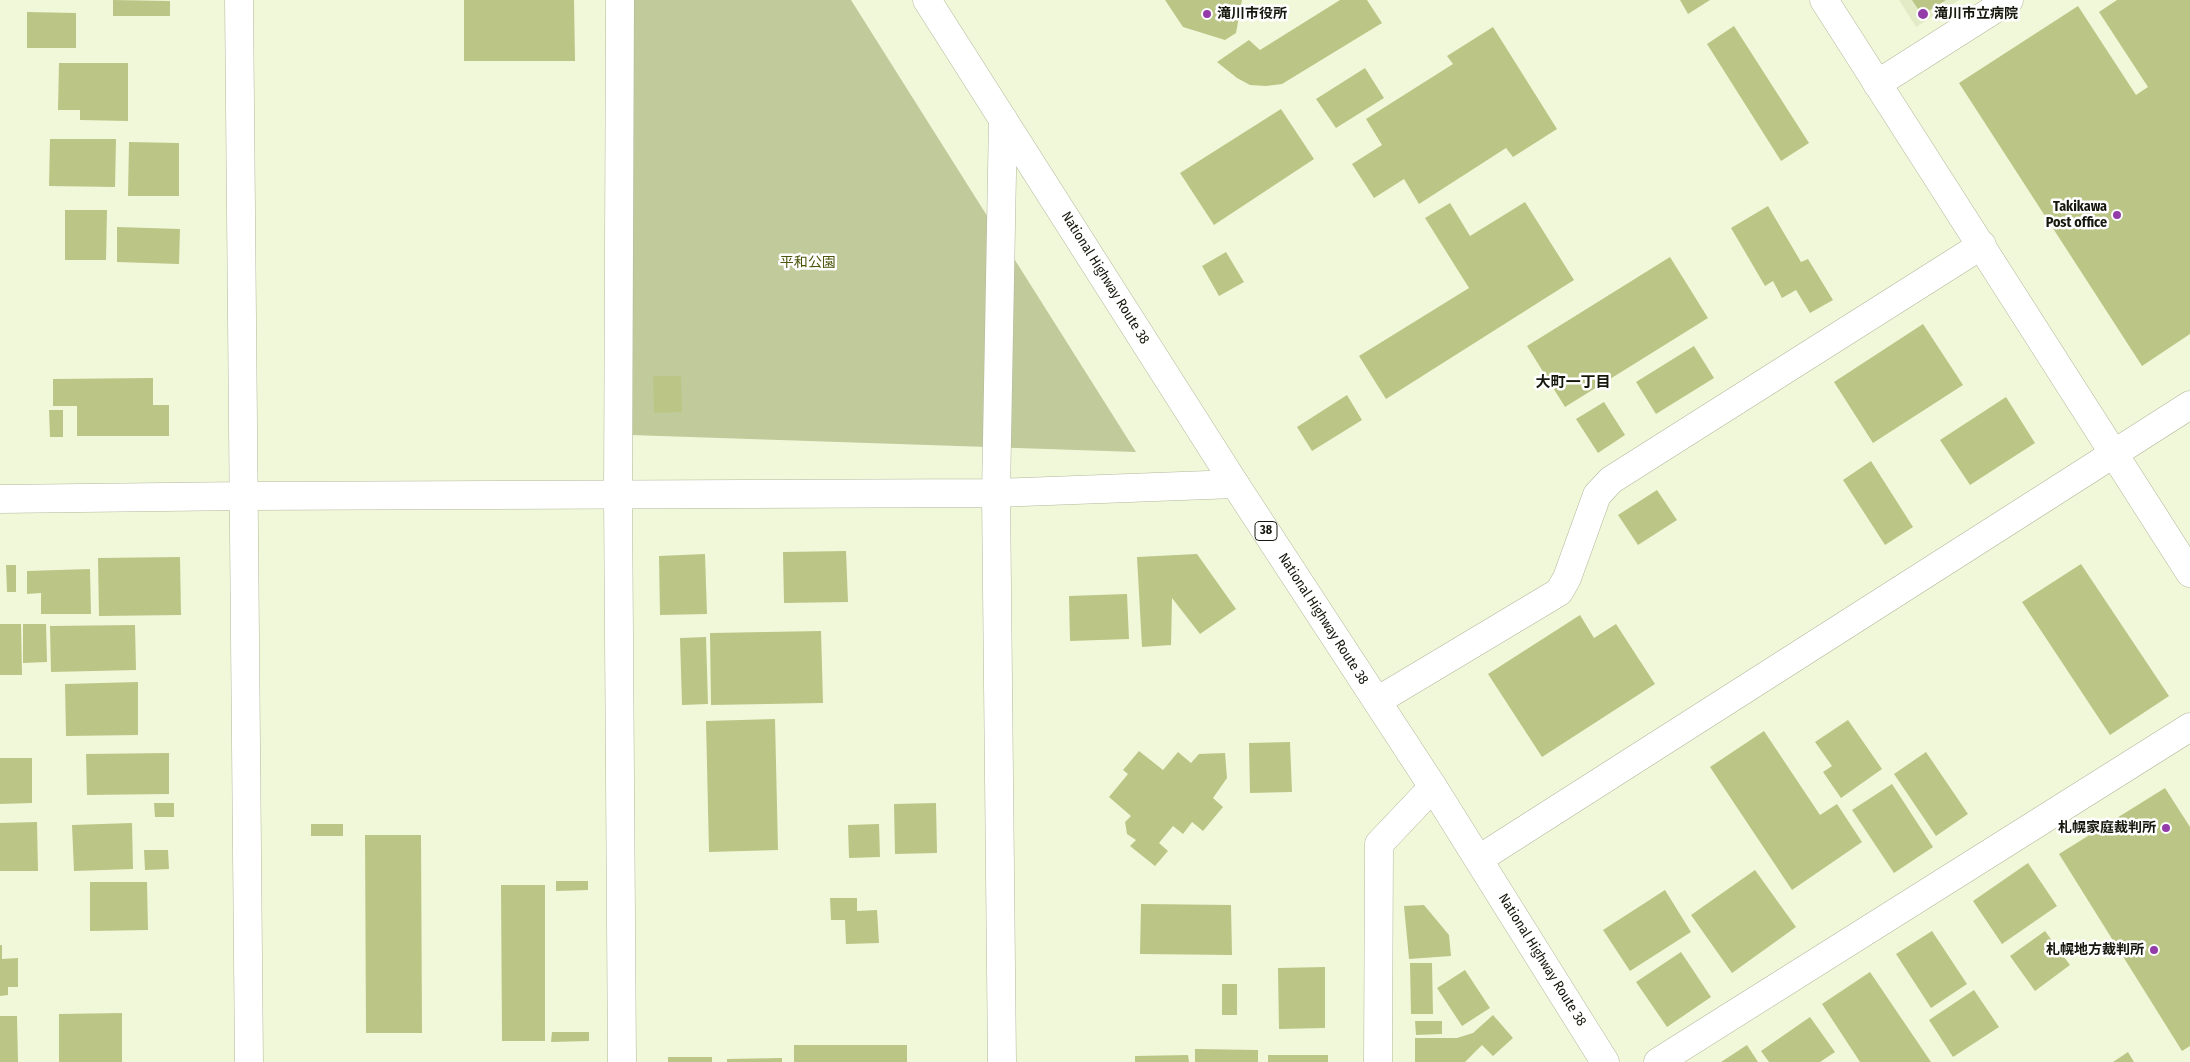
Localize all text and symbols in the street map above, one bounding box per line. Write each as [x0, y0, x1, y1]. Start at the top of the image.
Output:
place label: 滝川市役所 [1217, 6, 1287, 22]
place label: 滝川市立病院 [1934, 6, 2018, 22]
marker: 滝川市立病院 [1916, 7, 1930, 21]
marker: 滝川市役所 [1201, 8, 1213, 20]
place label: Takikawa Post office [2046, 199, 2107, 232]
street label: National Highway Route 38 [1057, 209, 1153, 347]
marker: Takikawa Post office [2111, 209, 2123, 221]
park label: 平和公園 [780, 255, 836, 271]
district label: 大町一丁目 [1536, 374, 1610, 392]
road number: 38 [1255, 522, 1277, 540]
street label: National Highway Route 38 [1274, 550, 1372, 688]
place label: 札幌家庭裁判所 [2058, 820, 2156, 836]
marker: 札幌家庭裁判所 [2160, 822, 2172, 834]
street label: National Highway Route 38 [1494, 891, 1590, 1029]
place label: 札幌地方裁判所 [2046, 942, 2144, 958]
marker: 札幌地方裁判所 [2148, 944, 2160, 956]

